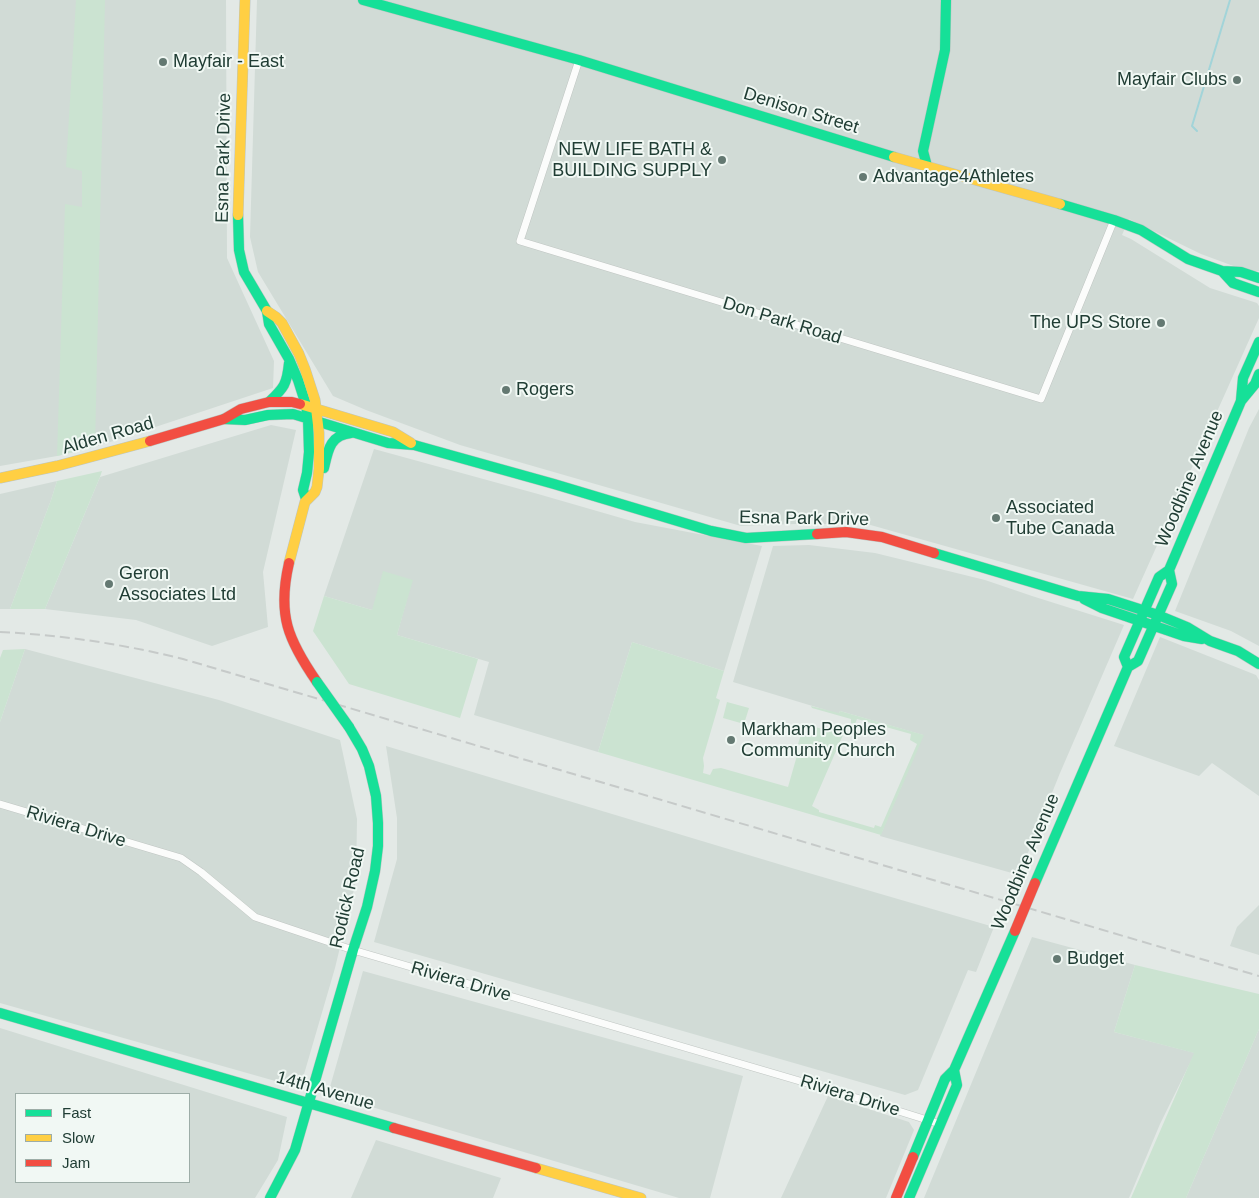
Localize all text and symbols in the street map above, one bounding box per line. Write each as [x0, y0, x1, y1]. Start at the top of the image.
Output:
place label: Mayfair - East [173, 51, 284, 73]
marker: Mayfair - East [157, 56, 169, 68]
place label: Mayfair Clubs [1117, 69, 1227, 91]
marker: Mayfair Clubs [1231, 74, 1243, 86]
street label: Denison Street [741, 83, 861, 139]
street label: Esna Park Drive [212, 93, 236, 223]
place label: NEW LIFE BATH & BUILDING SUPPLY [552, 139, 712, 182]
marker: NEW LIFE BATH & BUILDING SUPPLY [716, 154, 728, 166]
place label: Advantage4Athletes [873, 166, 1034, 188]
marker: Advantage4Athletes [857, 171, 869, 183]
street label: Don Park Road [720, 293, 844, 349]
place label: The UPS Store [1030, 312, 1151, 334]
marker: The UPS Store [1155, 317, 1167, 329]
place label: Rogers [516, 379, 574, 401]
marker: Rogers [500, 384, 512, 396]
street label: Woodbine Avenue [1151, 407, 1229, 551]
street label: Alden Road [60, 413, 156, 459]
place label: Associated Tube Canada [1006, 497, 1114, 540]
street label: Esna Park Drive [739, 507, 869, 531]
marker: Associated Tube Canada [990, 512, 1002, 524]
place label: Geron Associates Ltd [119, 563, 236, 606]
marker: Geron Associates Ltd [103, 578, 115, 590]
place label: Markham Peoples Community Church [741, 719, 895, 762]
marker: Markham Peoples Community Church [725, 734, 737, 746]
street label: Woodbine Avenue [987, 790, 1065, 934]
street label: Riviera Drive [24, 802, 128, 852]
street label: Rodick Road [326, 845, 370, 951]
place label: Budget [1067, 948, 1124, 970]
marker: Budget [1051, 953, 1063, 965]
street label: Riviera Drive [409, 957, 513, 1007]
street label: 14th Avenue [274, 1067, 376, 1115]
street label: Riviera Drive [798, 1071, 902, 1121]
legend [15, 1093, 190, 1183]
text: Fast [62, 1104, 91, 1121]
text: Slow [62, 1129, 95, 1146]
text: Jam [62, 1154, 90, 1171]

